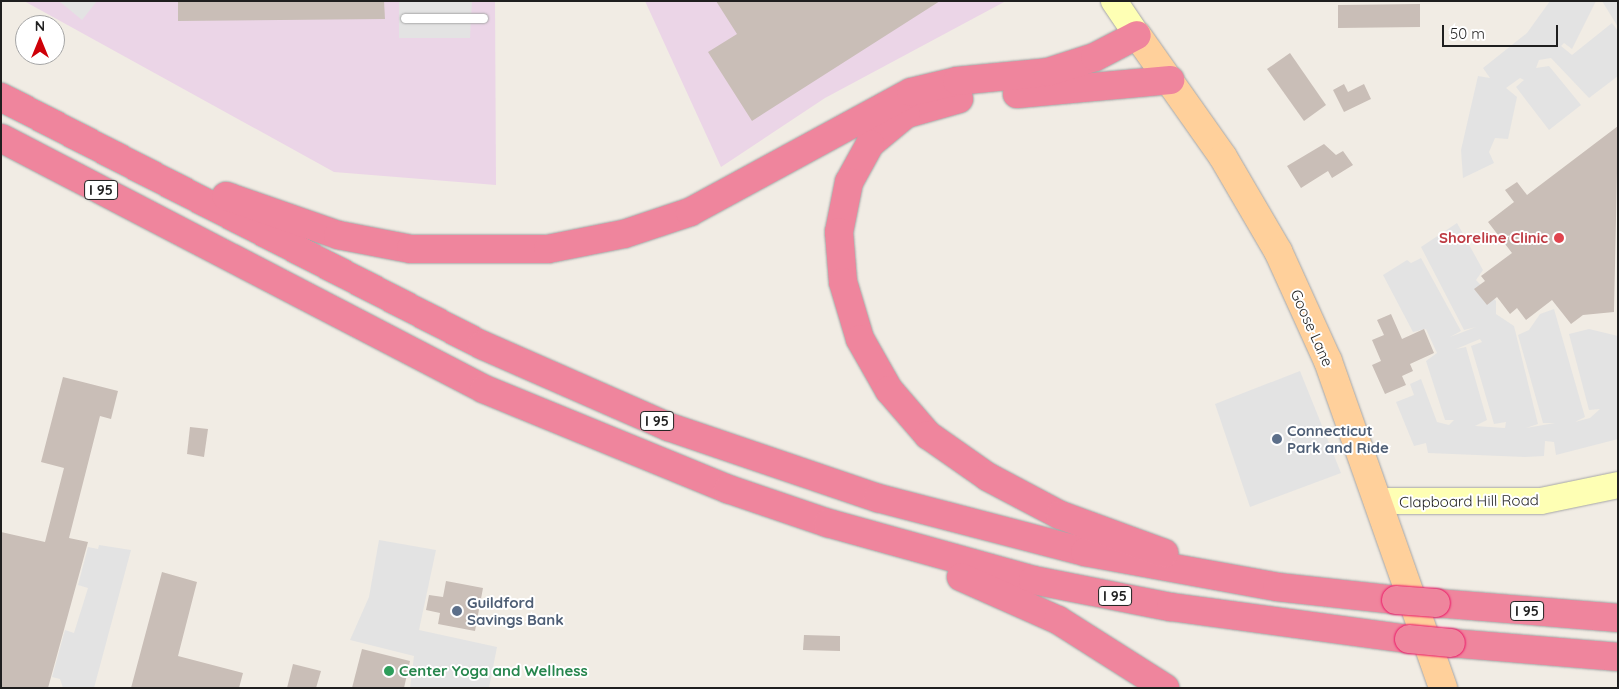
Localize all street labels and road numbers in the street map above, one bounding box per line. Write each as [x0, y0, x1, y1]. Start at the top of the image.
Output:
road number: I 95 [84, 178, 118, 202]
street label: Goose Lane [1287, 287, 1337, 369]
road number: I 95 [640, 410, 674, 432]
street label: Clapboard Hill Road [1399, 491, 1539, 511]
road number: I 95 [1098, 584, 1132, 608]
road number: I 95 [1510, 600, 1544, 622]

